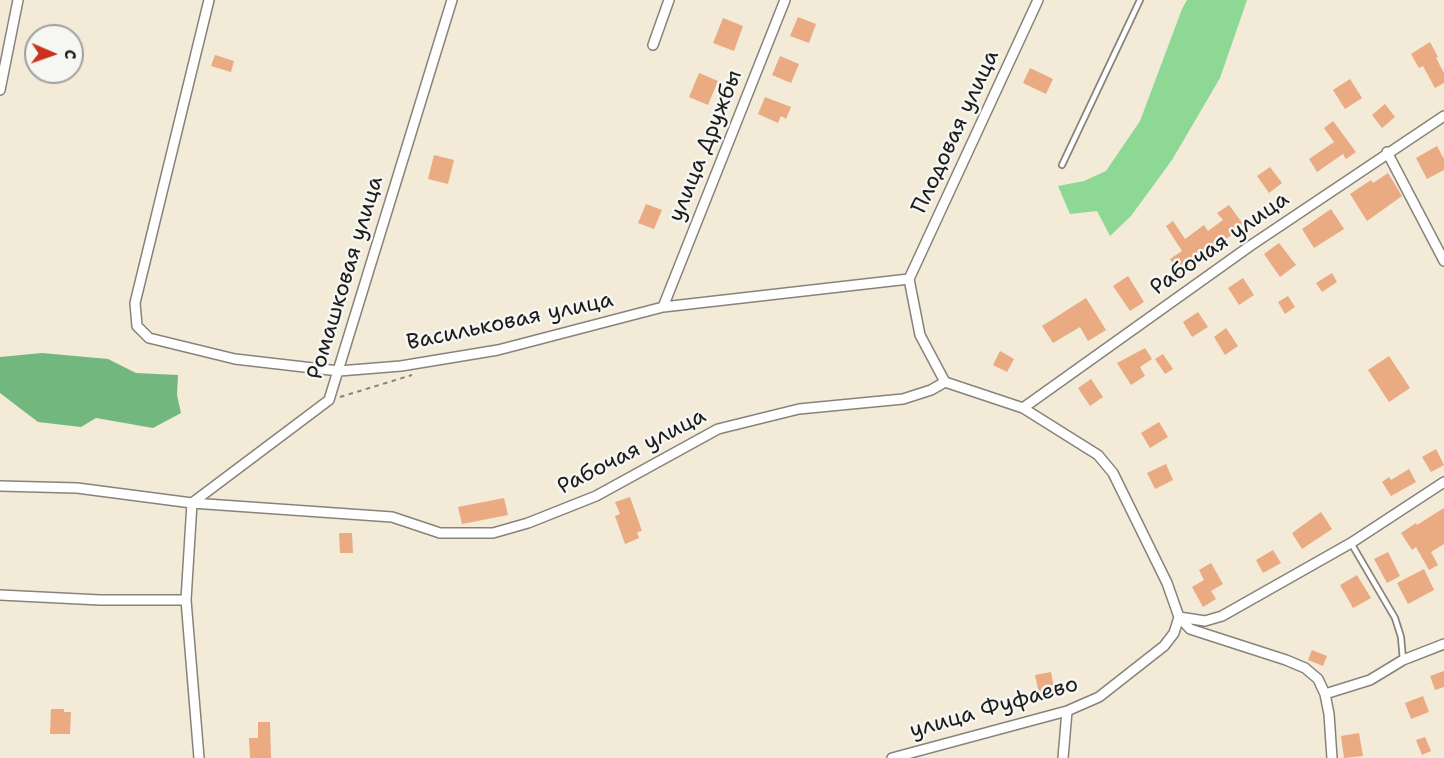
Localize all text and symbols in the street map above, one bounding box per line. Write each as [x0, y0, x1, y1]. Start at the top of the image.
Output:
north arrow [24, 24, 84, 84]
street label: Плодовая улица [907, 46, 1005, 218]
text: С [60, 49, 81, 60]
street label: улица Дружбы [664, 66, 748, 226]
street label: Ромашковая улица [303, 173, 389, 383]
street label: Рабочая улица [1146, 186, 1294, 302]
street label: Васильковая улица [404, 287, 616, 357]
street label: Рабочая улица [553, 403, 711, 501]
street label: улица Фуфаево [907, 671, 1081, 745]

